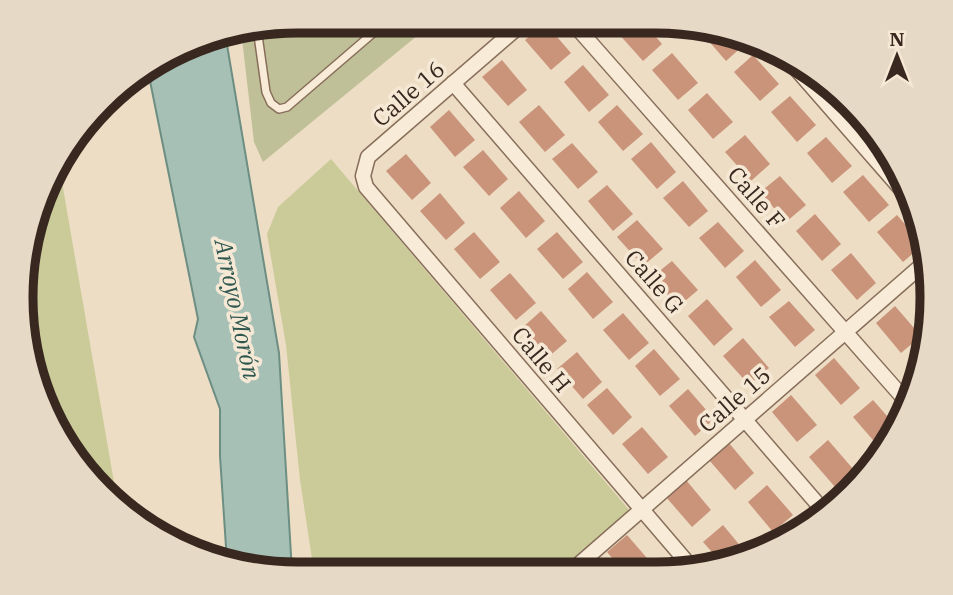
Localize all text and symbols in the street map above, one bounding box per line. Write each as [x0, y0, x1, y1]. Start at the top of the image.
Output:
north arrow [862, 21, 932, 91]
text: N [889, 27, 905, 51]
street label: Calle 16 [366, 53, 450, 133]
street label: Calle F [722, 160, 792, 234]
water label: Arroyo Morón [207, 234, 269, 382]
street label: Calle G [619, 243, 691, 319]
street label: Calle H [506, 320, 578, 398]
street label: Calle 15 [692, 359, 776, 439]

